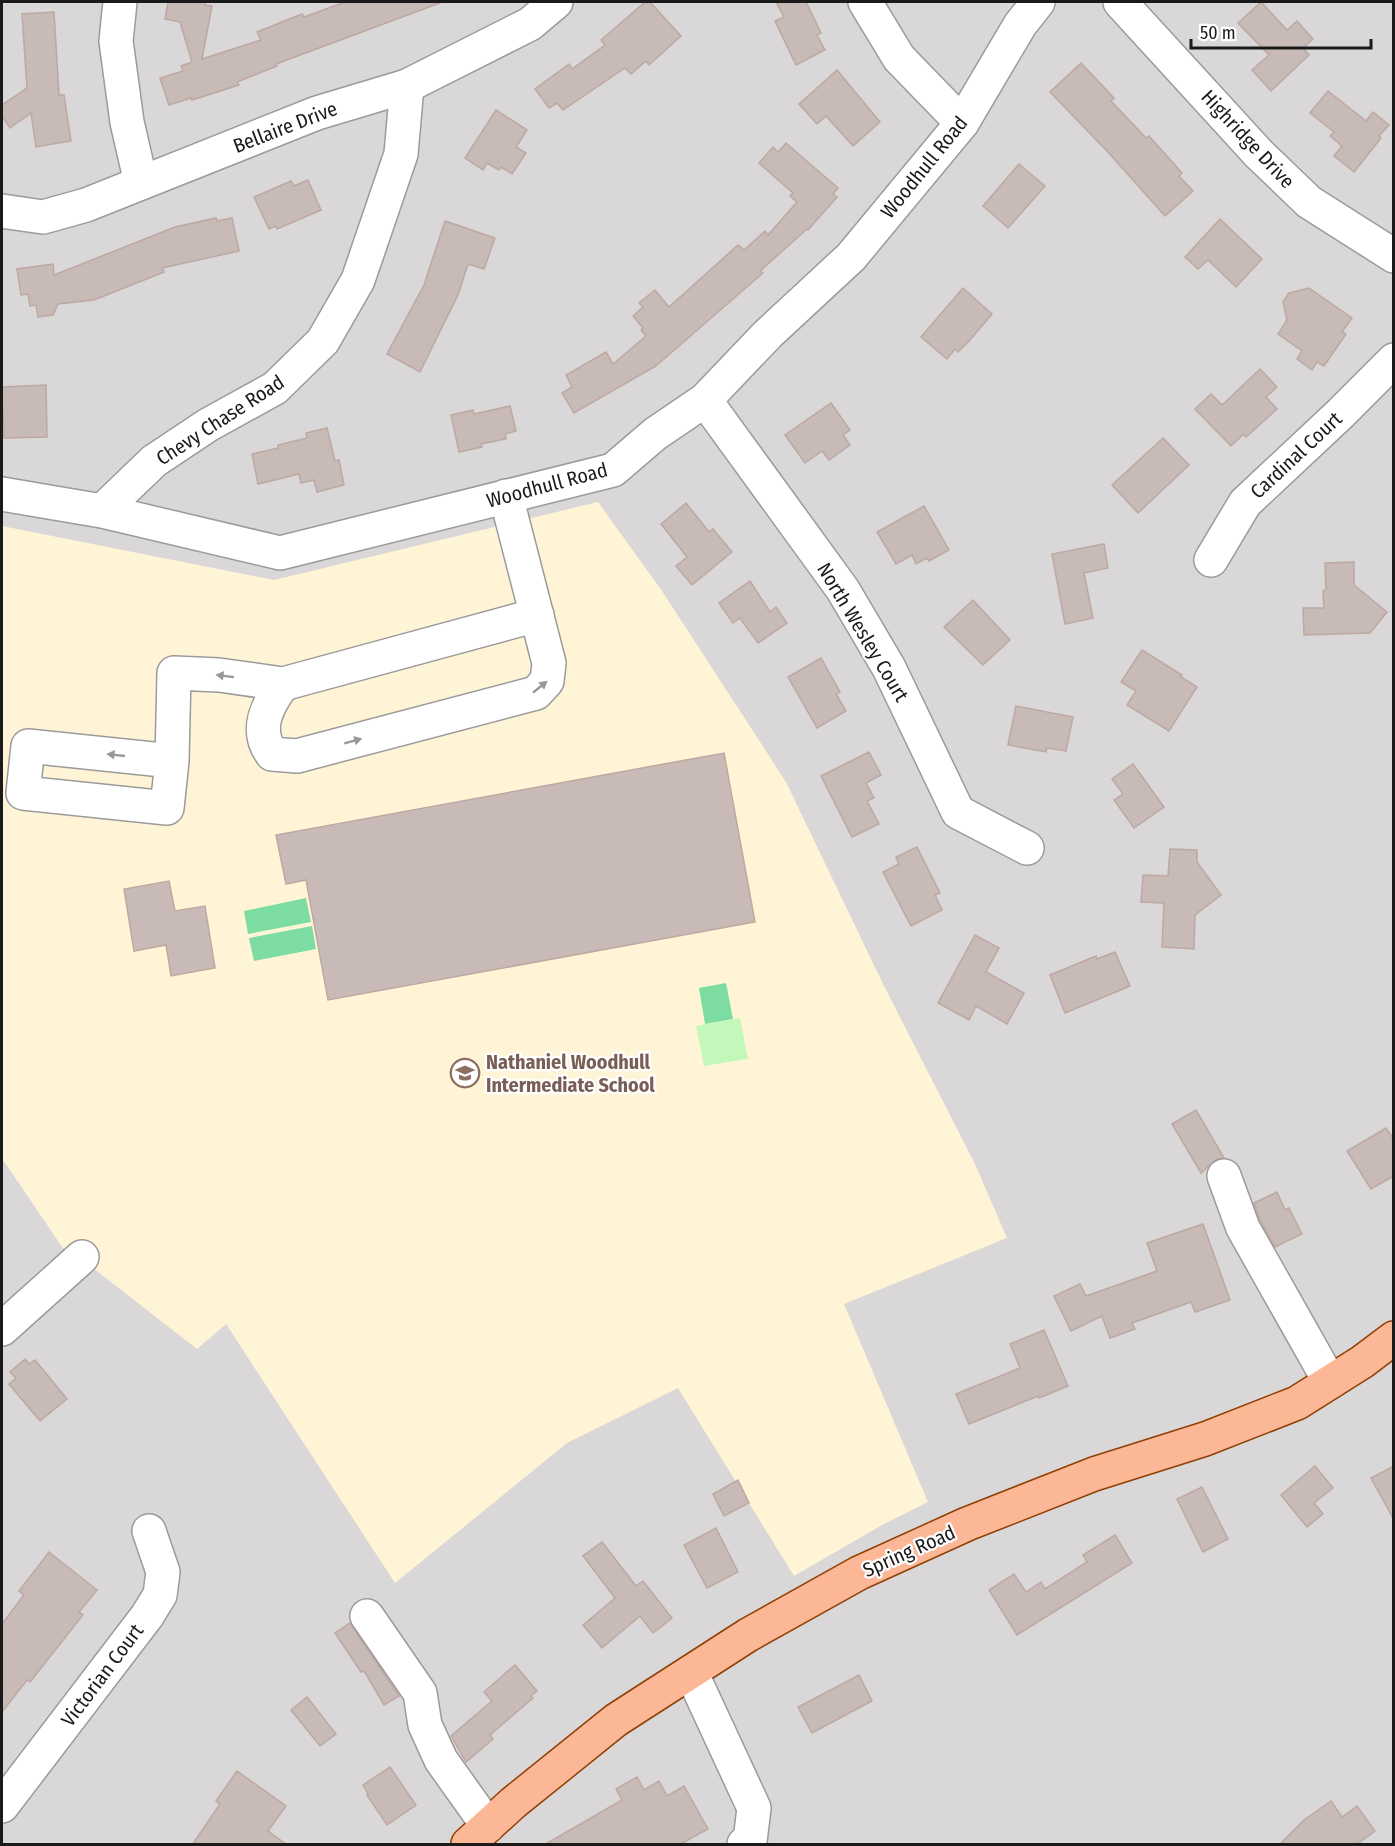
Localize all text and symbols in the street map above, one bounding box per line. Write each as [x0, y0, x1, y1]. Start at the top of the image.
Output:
scale bar [1191, 12, 1371, 50]
text: 50 m [1200, 22, 1236, 44]
street label: Highridge Drive [1196, 85, 1300, 193]
street label: Bellaire Drive [230, 96, 340, 158]
street label: Woodhull Road [876, 111, 972, 223]
street label: Chevy Chase Road [152, 370, 288, 470]
street label: Cardinal Court [1245, 406, 1347, 503]
street label: Woodhull Road [484, 457, 610, 513]
street label: North Wesley Court [812, 558, 914, 706]
one-way arrow [215, 671, 234, 680]
one-way arrow [532, 681, 547, 694]
one-way arrow [344, 736, 362, 746]
one-way arrow [106, 750, 125, 760]
place label: Nathaniel Woodhull Intermediate School [486, 1050, 655, 1097]
school or university icon: Nathaniel Woodhull Intermediate School [449, 1057, 481, 1089]
street label: Spring Road [859, 1520, 959, 1582]
street label: Victorian Court [56, 1619, 149, 1731]

